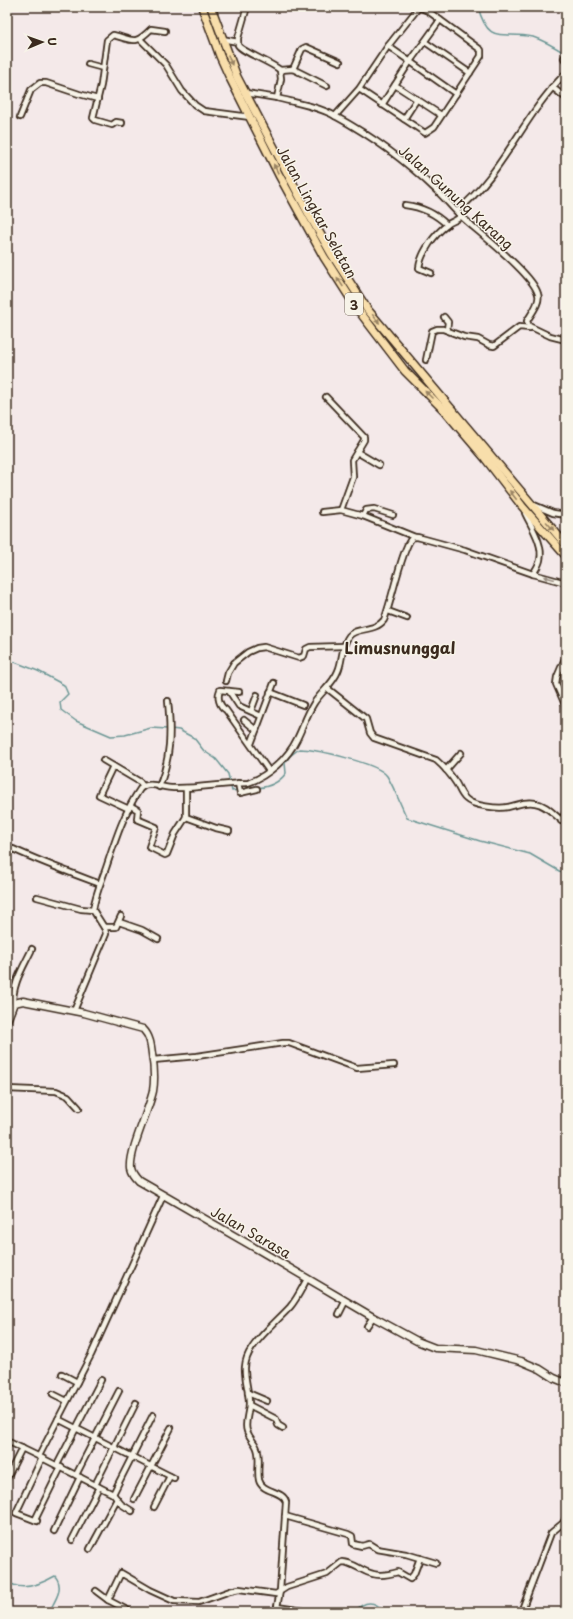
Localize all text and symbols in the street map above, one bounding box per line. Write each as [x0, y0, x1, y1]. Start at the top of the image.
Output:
north arrow [22, 22, 62, 62]
text: U [44, 37, 61, 46]
one-way arrow [228, 55, 234, 67]
street label: Jalan Gunung Karang [394, 140, 518, 254]
street label: Jalan Lingkar Selatan [272, 142, 362, 282]
one-way arrow [273, 163, 280, 175]
one-way arrow [337, 276, 344, 288]
road number: 3 [345, 293, 363, 315]
one-way arrow [372, 314, 381, 325]
one-way arrow [424, 390, 434, 400]
one-way arrow [509, 489, 517, 500]
one-way arrow [545, 521, 554, 532]
one-way arrow [543, 575, 555, 581]
district label: Limusnunggal [345, 635, 456, 659]
street label: Jalan Sarasa [207, 1201, 295, 1264]

